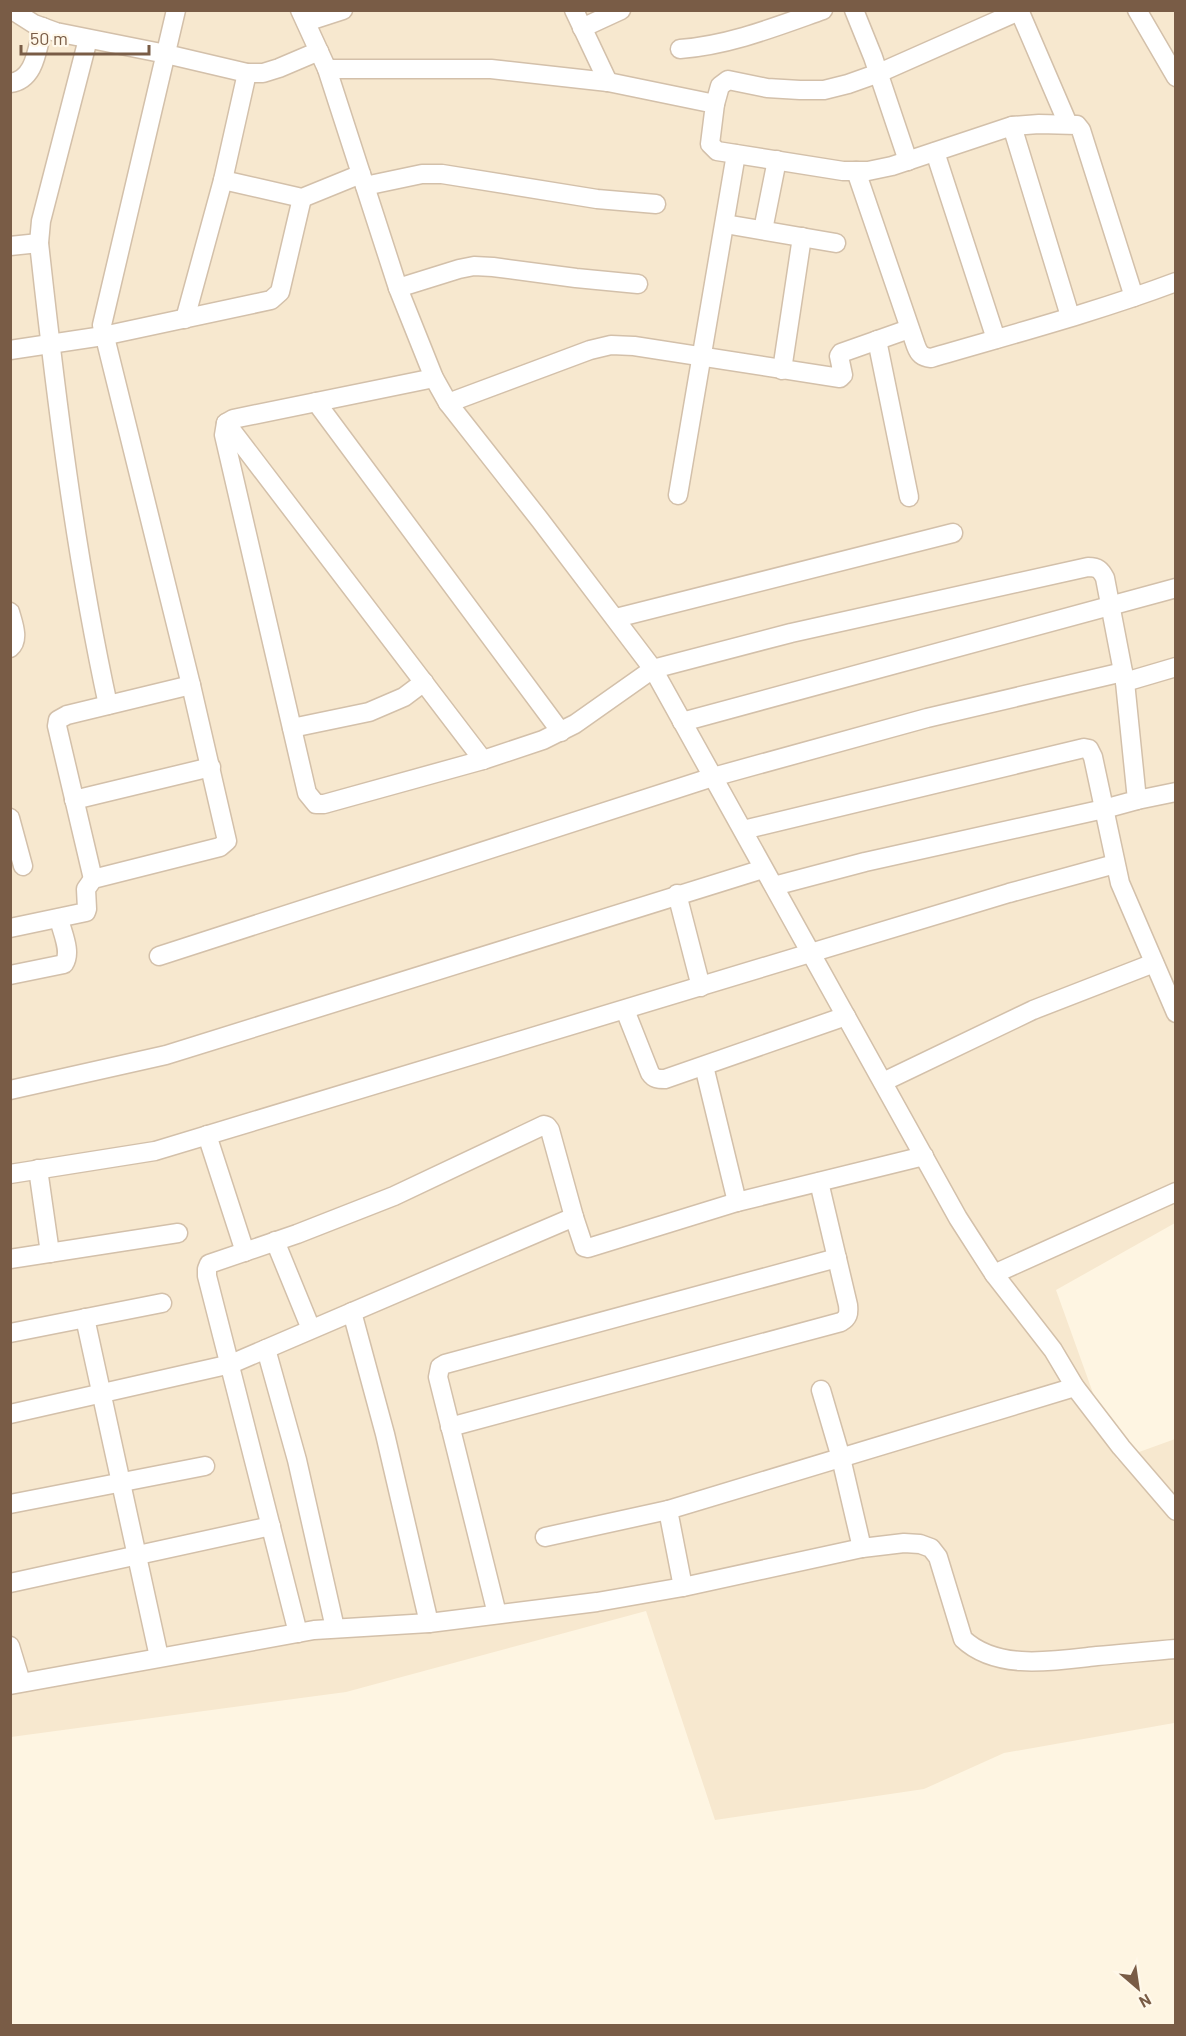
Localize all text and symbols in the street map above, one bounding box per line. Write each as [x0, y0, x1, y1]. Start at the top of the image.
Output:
scale bar [21, 18, 148, 56]
text: 50 m [30, 27, 68, 49]
north arrow [1108, 1958, 1168, 2018]
text: N [1136, 1991, 1155, 2012]

